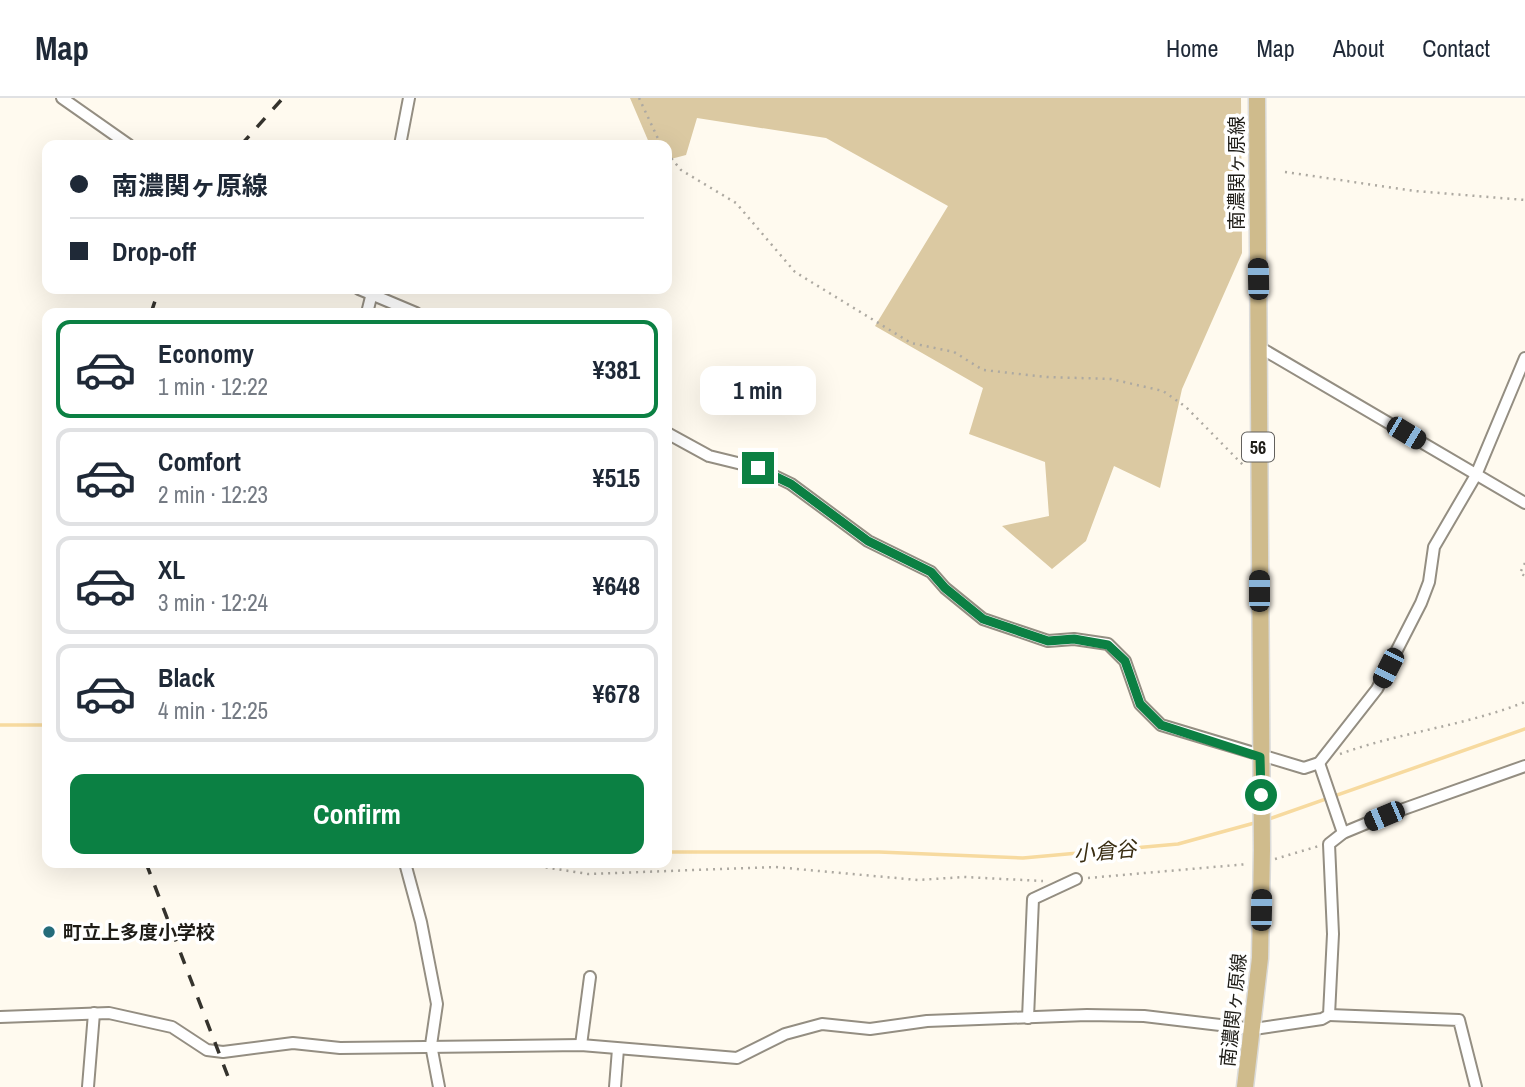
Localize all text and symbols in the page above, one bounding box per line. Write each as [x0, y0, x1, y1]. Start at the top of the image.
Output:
text: Map [35, 26, 89, 70]
text: Home [1166, 32, 1218, 64]
text: Map [1256, 32, 1295, 64]
text: About [1333, 32, 1384, 64]
text: Contact [1422, 32, 1490, 64]
street label: 南濃関ヶ原線 [1223, 116, 1249, 230]
text: 南濃関ヶ原線 [112, 168, 268, 203]
text: Drop-off [112, 234, 196, 269]
car [1248, 258, 1269, 300]
text: Economy [158, 336, 254, 371]
icon: car [74, 338, 137, 401]
text: ¥381 [593, 352, 640, 387]
callout: 1 min [700, 366, 816, 416]
text: 1 min · 12:22 [158, 371, 268, 402]
text: 1 min [733, 375, 783, 406]
car [1383, 413, 1430, 453]
road number: 56 [1242, 432, 1274, 461]
text: Comfort [158, 444, 241, 479]
icon: car [74, 446, 137, 509]
route end [742, 452, 774, 484]
text: ¥515 [593, 460, 640, 495]
text: 2 min · 12:23 [158, 479, 268, 510]
text: XL [158, 552, 185, 587]
icon: car [74, 554, 137, 617]
text: ¥648 [593, 568, 640, 603]
car [1249, 570, 1270, 612]
text: 3 min · 12:24 [158, 587, 268, 618]
car [1370, 645, 1407, 691]
text: Black [158, 660, 215, 695]
icon: car [74, 662, 137, 725]
text: ¥678 [593, 676, 640, 711]
text: 4 min · 12:25 [158, 695, 268, 726]
button: Confirm [70, 774, 644, 854]
route start [1245, 779, 1277, 811]
car [1361, 798, 1408, 834]
water label: 小倉谷 [1072, 834, 1140, 868]
car [1251, 889, 1272, 931]
place label: 町立上多度小学校 [63, 919, 215, 945]
marker: 町立上多度小学校 [41, 924, 57, 940]
street label: 南濃関ヶ原線 [1214, 952, 1252, 1068]

